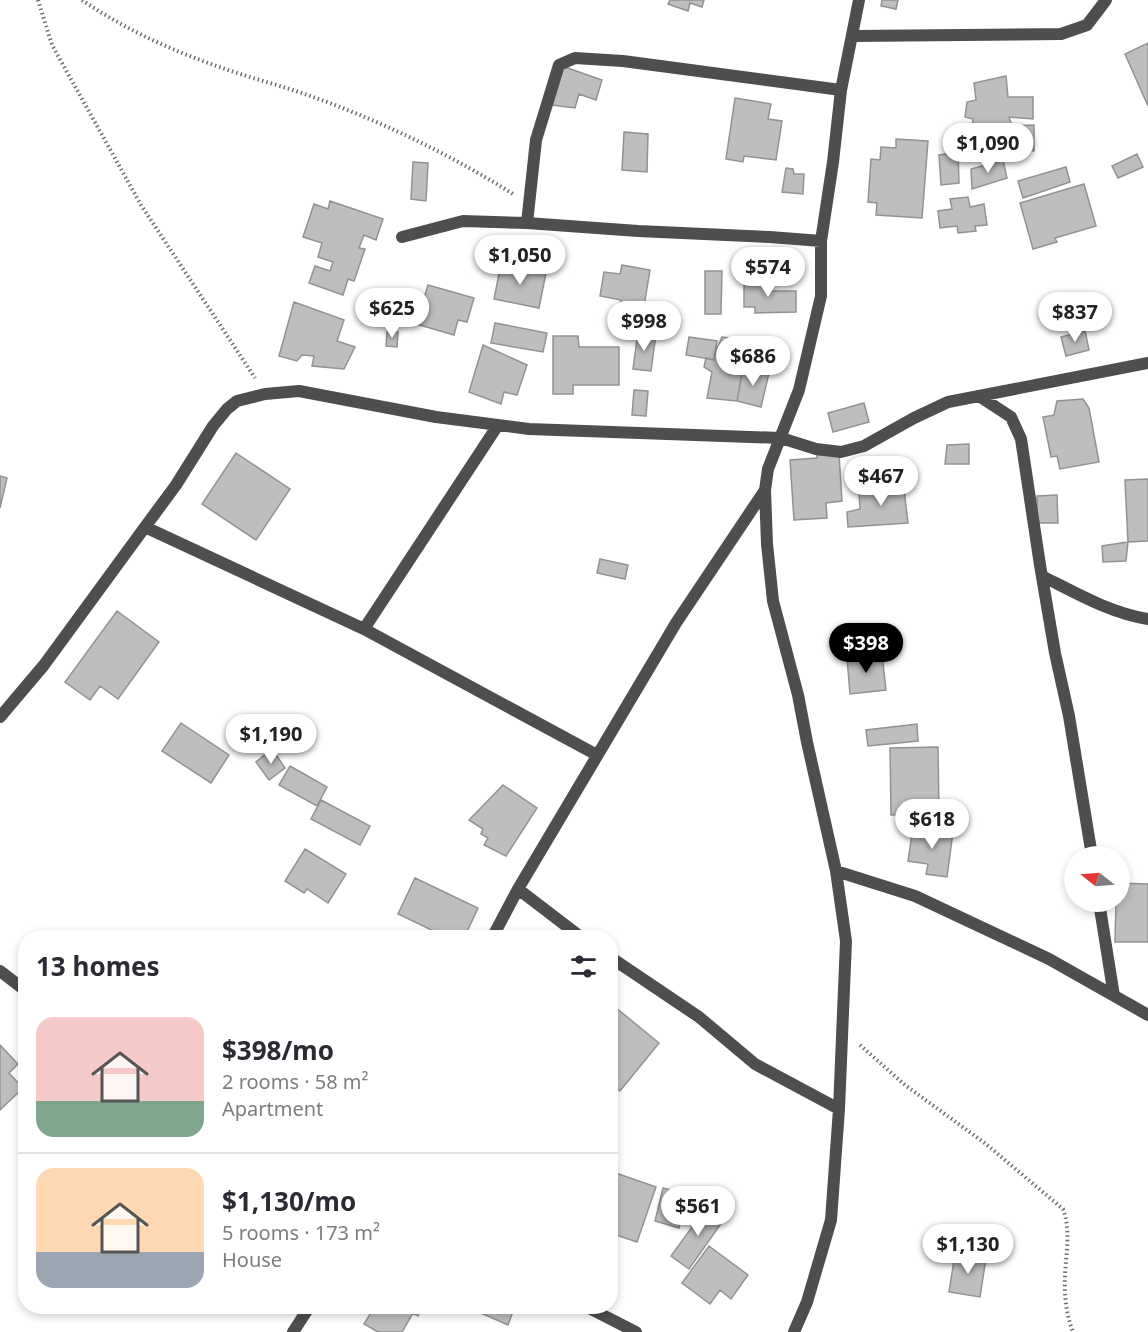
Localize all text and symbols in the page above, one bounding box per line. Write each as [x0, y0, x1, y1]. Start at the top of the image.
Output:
pin: $1,090 [939, 123, 1037, 174]
text: $1,090 [957, 129, 1019, 156]
pin: $1,050 [471, 235, 569, 286]
text: $1,050 [489, 241, 551, 268]
pin: $574 [732, 247, 804, 298]
text: $574 [745, 253, 791, 280]
pin: $625 [356, 288, 428, 339]
pin: $837 [1039, 292, 1111, 343]
text: $625 [369, 294, 415, 321]
text: $837 [1052, 298, 1098, 325]
pin: $998 [608, 301, 680, 352]
text: $998 [621, 307, 667, 334]
pin: $686 [717, 336, 789, 387]
text: $686 [730, 342, 776, 369]
pin: $467 [845, 456, 917, 507]
text: $467 [858, 462, 904, 489]
pin: $398 [830, 623, 902, 674]
text: $398 [843, 629, 889, 656]
pin: $1,190 [222, 714, 320, 765]
text: $1,190 [240, 720, 302, 747]
pin: $618 [896, 799, 968, 850]
text: $618 [909, 805, 955, 832]
north arrow [1064, 846, 1130, 912]
map controls [1064, 846, 1130, 912]
text: 13 homes [36, 948, 160, 984]
icon: filters [567, 950, 600, 983]
text: $398/mo [222, 1032, 334, 1068]
icon: home [84, 1041, 156, 1113]
text: 2 rooms · 58 m² [222, 1068, 369, 1095]
text: Apartment [222, 1095, 323, 1122]
text: $1,130/mo [222, 1183, 356, 1219]
pin: $561 [662, 1186, 734, 1237]
icon: home [84, 1192, 156, 1264]
text: $561 [675, 1192, 721, 1219]
text: 5 rooms · 173 m² [222, 1219, 380, 1246]
pin: $1,130 [919, 1224, 1017, 1275]
text: $1,130 [937, 1230, 999, 1257]
text: House [222, 1246, 282, 1273]

